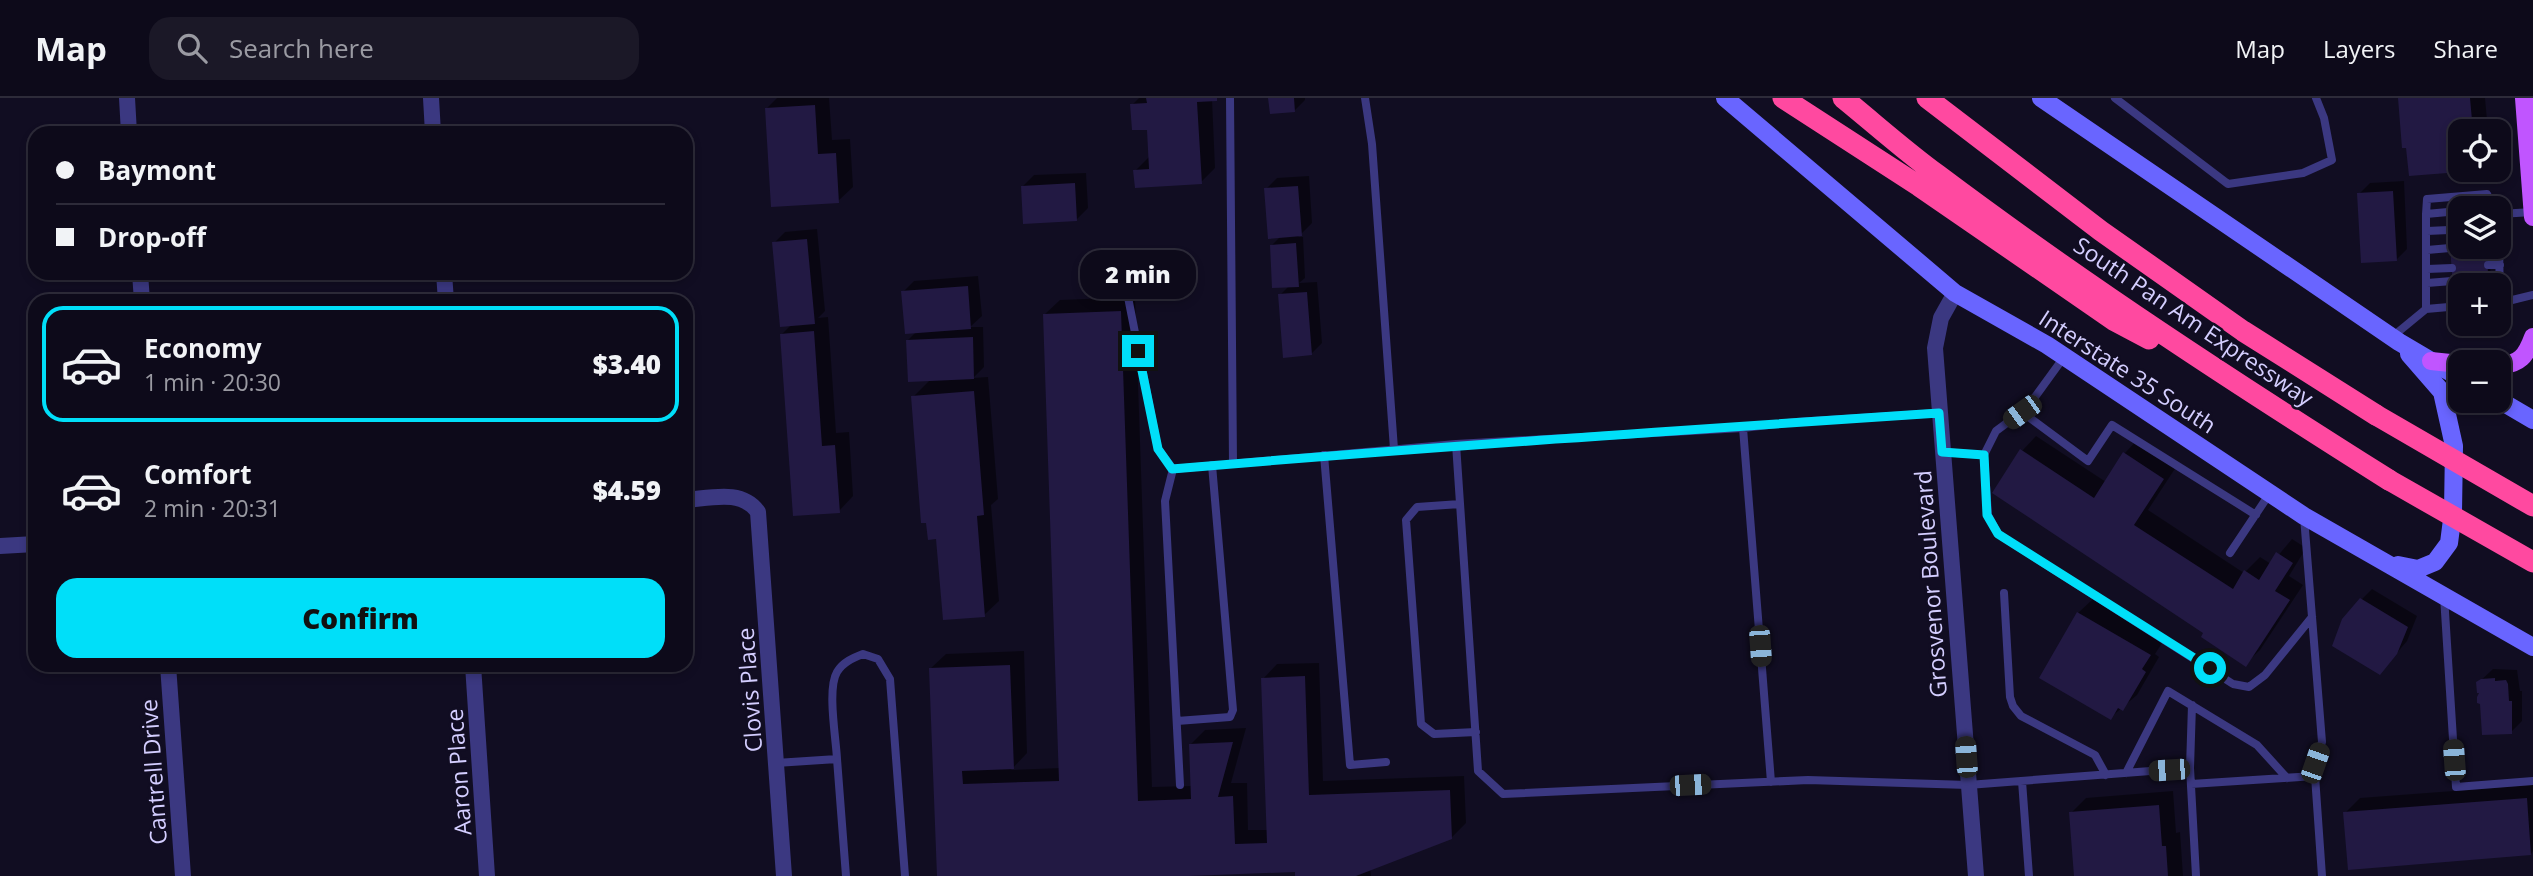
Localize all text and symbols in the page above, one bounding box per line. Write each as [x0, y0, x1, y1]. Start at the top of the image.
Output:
search box [149, 17, 639, 80]
text: Map [35, 26, 107, 71]
icon: search [173, 29, 211, 67]
text: Search here [229, 30, 374, 66]
text: Map [2235, 32, 2285, 65]
text: Layers [2323, 32, 2396, 65]
text: Share [2434, 32, 2498, 65]
map controls [2448, 119, 2511, 413]
button: locate [2448, 119, 2511, 182]
text: Baymont [98, 152, 216, 188]
button: layers [2448, 196, 2511, 259]
text: Drop-off [98, 219, 206, 255]
street label: South Pan Am Expressway [2068, 229, 2320, 414]
callout: 2 min [1080, 250, 1196, 299]
text: 2 min [1105, 258, 1171, 290]
button: + [2448, 273, 2511, 336]
street label: Interstate 35 South [2033, 302, 2223, 440]
text: Economy [144, 330, 262, 366]
icon: car [60, 333, 123, 396]
route end [1122, 335, 1154, 367]
text: $3.40 [593, 346, 661, 382]
button: − [2448, 350, 2511, 413]
text: 1 min · 20:30 [144, 366, 281, 398]
car [1999, 391, 2046, 433]
text: Comfort [144, 456, 251, 492]
icon: car [60, 459, 123, 522]
street label: Grosvenor Boulevard [1906, 469, 1954, 699]
text: $4.59 [593, 472, 661, 508]
text: 2 min · 20:31 [144, 492, 281, 524]
button: Confirm [56, 578, 665, 658]
car [1749, 624, 1772, 668]
street label: Clovis Place [729, 627, 769, 753]
route start [2194, 652, 2226, 684]
street label: Cantrell Drive [132, 698, 174, 846]
street label: Aaron Place [438, 708, 478, 836]
car [1955, 735, 1978, 779]
car [2443, 738, 2466, 782]
car [2299, 740, 2332, 786]
car [2148, 758, 2191, 782]
car [1669, 773, 1712, 797]

